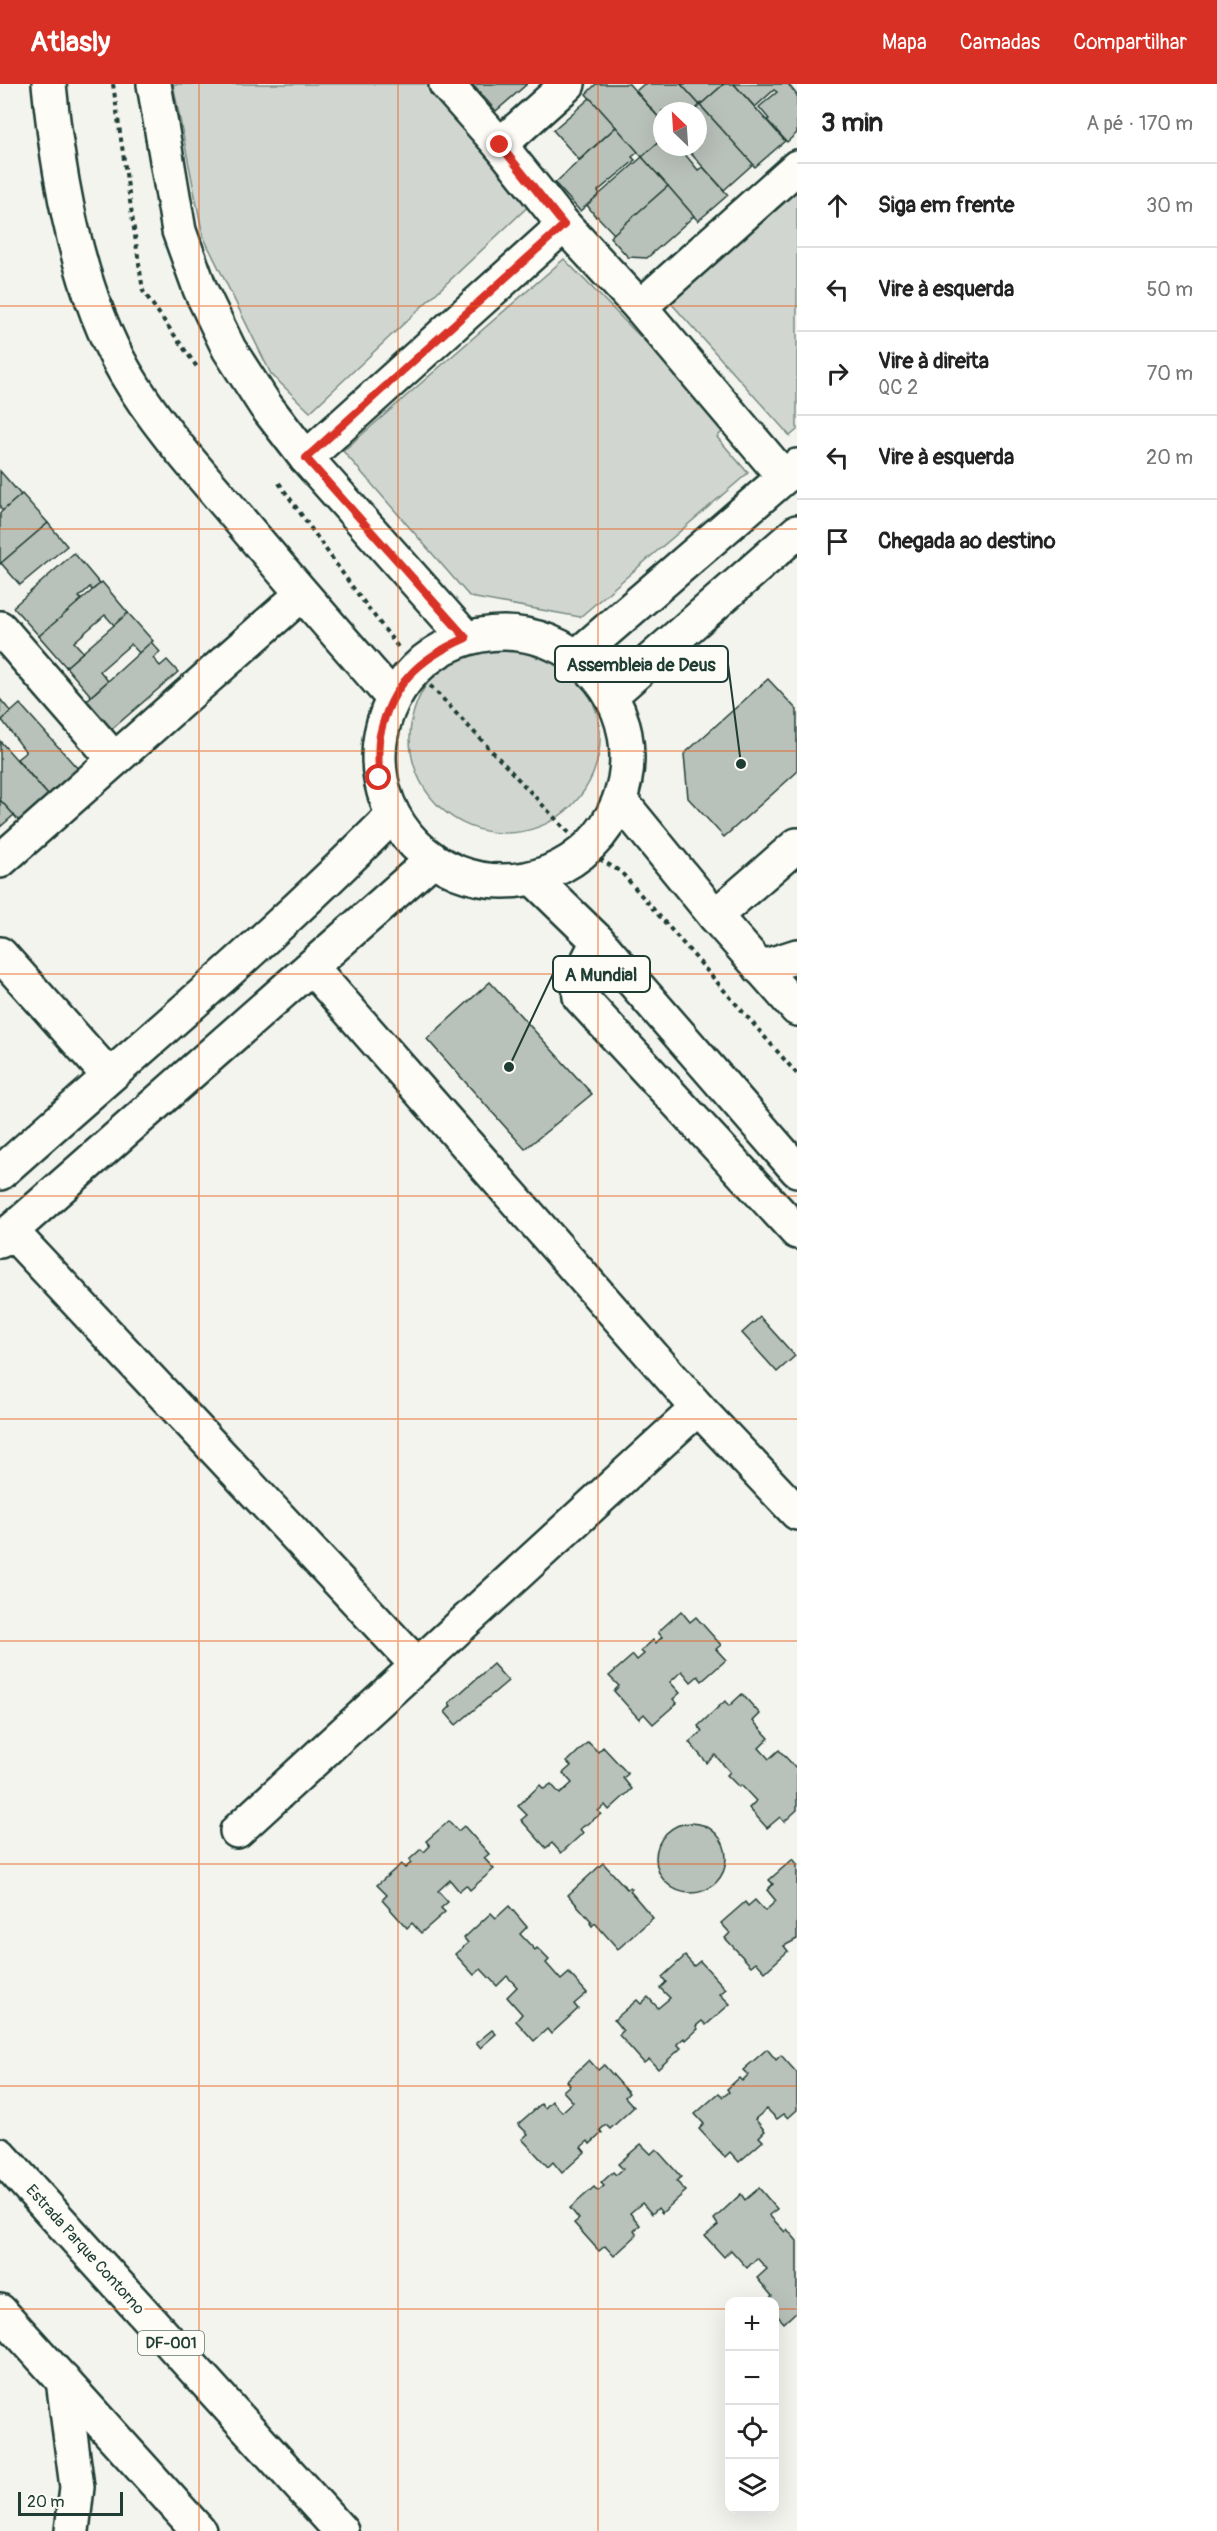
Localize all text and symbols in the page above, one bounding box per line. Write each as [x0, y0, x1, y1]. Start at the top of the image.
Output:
text: Atlasly [30, 25, 110, 60]
text: Mapa [882, 29, 927, 56]
text: Camadas [960, 29, 1040, 56]
text: Compartilhar [1073, 29, 1187, 56]
north arrow [653, 102, 707, 156]
text: 3 min [821, 107, 883, 139]
text: A pé · 170 m [1086, 111, 1193, 136]
route end [486, 131, 512, 157]
icon: ahead [821, 189, 854, 222]
text: Siga em frente [878, 191, 1014, 219]
text: 30 m [1146, 193, 1193, 218]
icon: left [821, 273, 854, 306]
text: Vire à esquerda [878, 275, 1014, 303]
text: 50 m [1146, 277, 1193, 302]
text: Vire à direita [878, 347, 989, 375]
icon: right [821, 357, 854, 390]
text: 70 m [1147, 361, 1193, 386]
text: QC 2 [878, 375, 918, 400]
icon: left [821, 441, 854, 474]
text: Vire à esquerda [878, 443, 1014, 471]
text: 20 m [1146, 445, 1193, 470]
icon: arrive [821, 525, 854, 558]
text: Chegada ao destino [878, 527, 1056, 555]
callout: Assembleia de Deus [555, 646, 728, 682]
text: Assembleia de Deus [567, 654, 716, 677]
route start [365, 764, 391, 790]
callout: A Mundial [553, 956, 650, 992]
text: A Mundial [565, 964, 637, 987]
street label: Estrada Parque Contorno [22, 2181, 149, 2319]
map controls [725, 2297, 779, 2513]
button: + [725, 2297, 779, 2351]
road number: DF-001 [138, 2331, 204, 2355]
button: − [725, 2351, 779, 2405]
button: locate [725, 2405, 779, 2459]
button: layers [725, 2459, 779, 2513]
scale bar [18, 2489, 123, 2516]
text: 20 m [27, 2492, 65, 2512]

